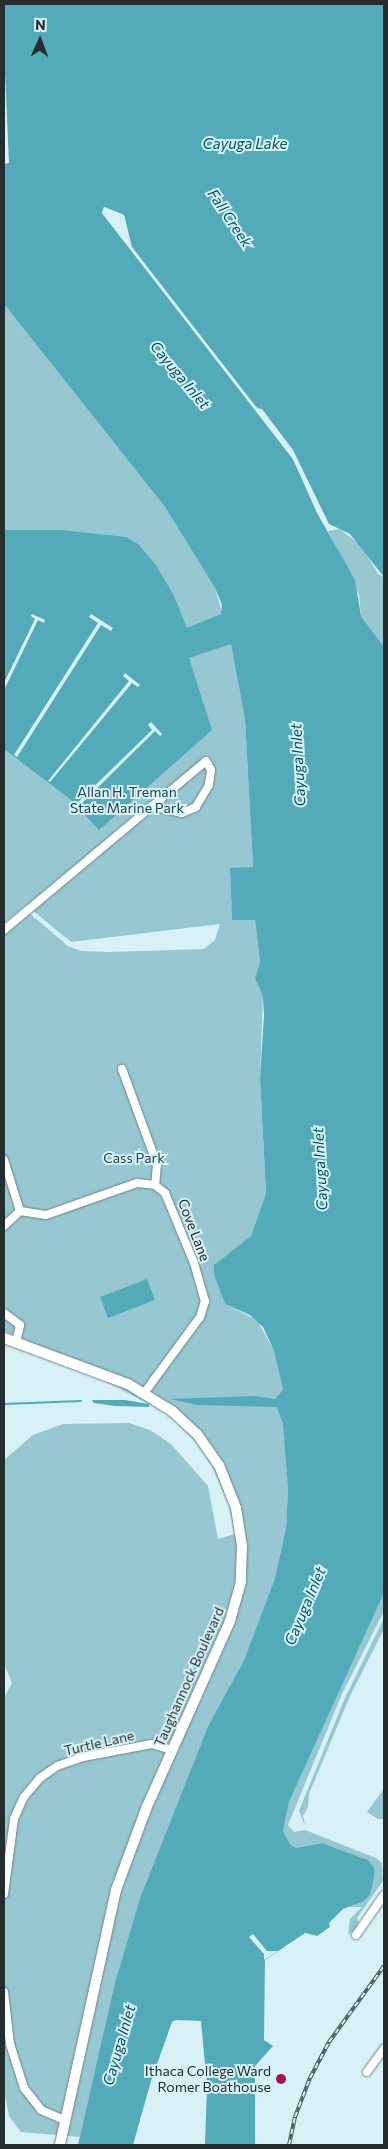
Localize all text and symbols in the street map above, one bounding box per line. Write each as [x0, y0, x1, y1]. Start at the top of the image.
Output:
north arrow [15, 15, 65, 65]
text: N [35, 16, 46, 33]
water label: Cayuga Lake [203, 135, 287, 153]
water label: Fall Creek [204, 185, 256, 251]
water label: Cayuga Inlet [146, 337, 214, 413]
water label: Cayuga Inlet [287, 723, 309, 807]
park label: Allan H. Treman State Marine Park [70, 784, 184, 816]
water label: Cayuga Inlet [309, 1127, 331, 1211]
park label: Cass Park [103, 1150, 165, 1166]
street label: Cove Lane [174, 1196, 214, 1264]
water label: Cayuga Inlet [280, 1564, 330, 1648]
street label: Taughannock Boulevard [151, 1605, 227, 1749]
street label: Turtle Lane [62, 1727, 136, 1759]
water label: Cayuga Inlet [99, 2003, 139, 2087]
place label: Ithaca College Ward Romer Boathouse [145, 2063, 271, 2096]
marker: Ithaca College Ward Romer Boathouse [275, 2073, 287, 2085]

